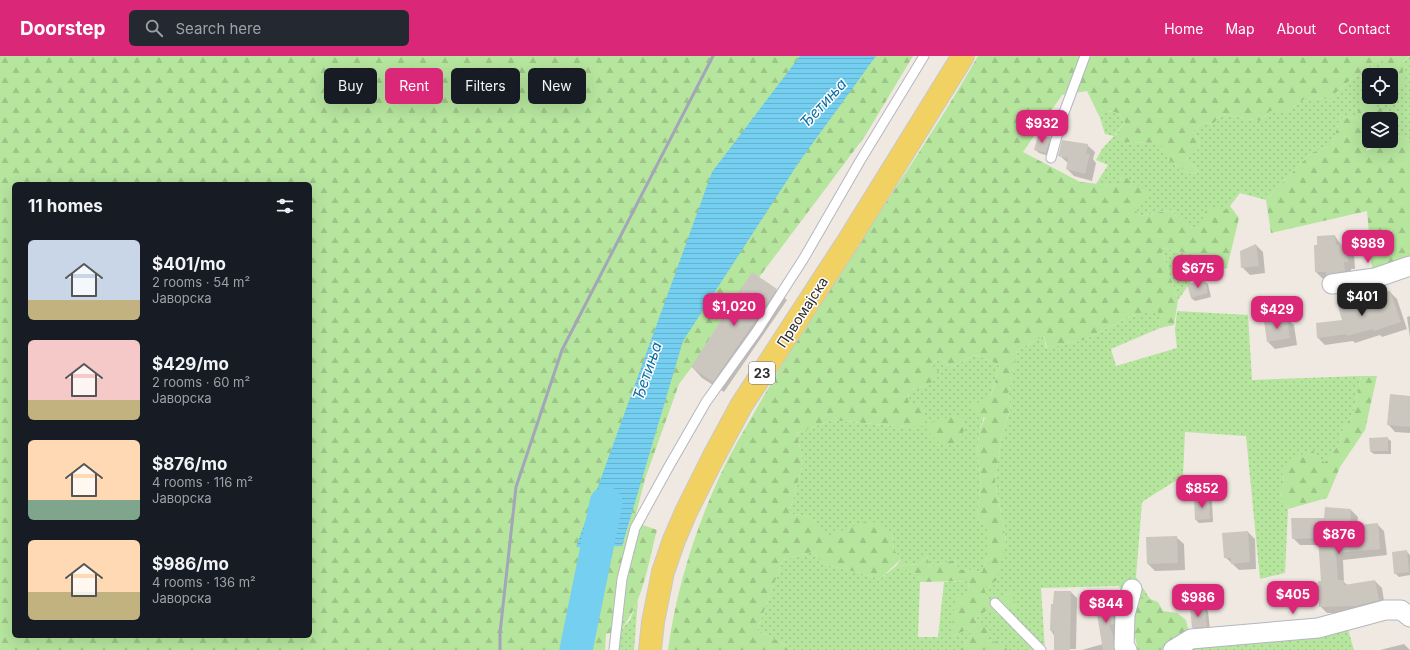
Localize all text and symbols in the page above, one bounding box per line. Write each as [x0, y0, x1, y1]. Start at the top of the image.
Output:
search box [129, 10, 409, 46]
text: Doorstep [20, 17, 105, 40]
icon: search [143, 17, 165, 39]
text: Search here [175, 19, 261, 38]
text: Home [1164, 20, 1203, 37]
text: Map [1225, 20, 1255, 37]
text: About [1277, 20, 1316, 37]
text: Contact [1338, 20, 1390, 37]
chip: Buy [324, 68, 377, 104]
chip: Rent [385, 68, 443, 104]
chip: Filters [451, 68, 520, 104]
chip: New [528, 68, 586, 104]
map controls [1362, 68, 1398, 148]
button: locate [1362, 68, 1398, 104]
water label: Ђетиња [796, 75, 850, 131]
pin: $932 [1018, 110, 1066, 144]
button: layers [1362, 112, 1398, 148]
text: $932 [1025, 115, 1059, 131]
icon: filters [274, 195, 296, 217]
text: 11 homes [28, 196, 103, 216]
pin: $989 [1344, 230, 1392, 264]
text: $989 [1351, 235, 1385, 251]
text: $401/mo [152, 254, 226, 274]
pin: $675 [1174, 255, 1222, 289]
icon: home [60, 256, 108, 304]
text: $675 [1182, 260, 1214, 276]
text: 2 rooms · 54 m² [152, 274, 250, 290]
street label: Првомајска [773, 274, 831, 350]
pin: $401 [1338, 283, 1386, 317]
text: $401 [1346, 288, 1378, 304]
text: Јаворска [152, 290, 212, 306]
pin: $1,020 [701, 293, 767, 327]
pin: $429 [1253, 296, 1301, 330]
text: $1,020 [712, 298, 756, 314]
text: $429 [1260, 301, 1294, 317]
water label: Ђетиња [628, 340, 666, 402]
text: $429/mo [152, 354, 229, 374]
icon: home [60, 356, 108, 404]
road number: 23 [749, 362, 775, 384]
text: 2 rooms · 60 m² [152, 374, 250, 390]
text: Јаворска [152, 390, 212, 406]
text: $876/mo [152, 454, 227, 474]
icon: home [60, 456, 108, 504]
text: 4 rooms · 116 m² [152, 474, 253, 490]
pin: $852 [1178, 475, 1226, 509]
text: $852 [1185, 480, 1219, 496]
text: Јаворска [152, 490, 212, 506]
pin: $876 [1315, 521, 1363, 555]
text: $876 [1323, 526, 1355, 542]
text: $986/mo [152, 554, 229, 574]
icon: home [60, 556, 108, 604]
text: 4 rooms · 136 m² [152, 574, 256, 590]
pin: $405 [1269, 581, 1317, 615]
pin: $986 [1174, 584, 1222, 618]
text: $405 [1276, 586, 1310, 602]
text: $986 [1181, 589, 1215, 605]
text: Јаворска [152, 590, 212, 606]
pin: $844 [1082, 590, 1130, 624]
text: $844 [1089, 595, 1123, 611]

